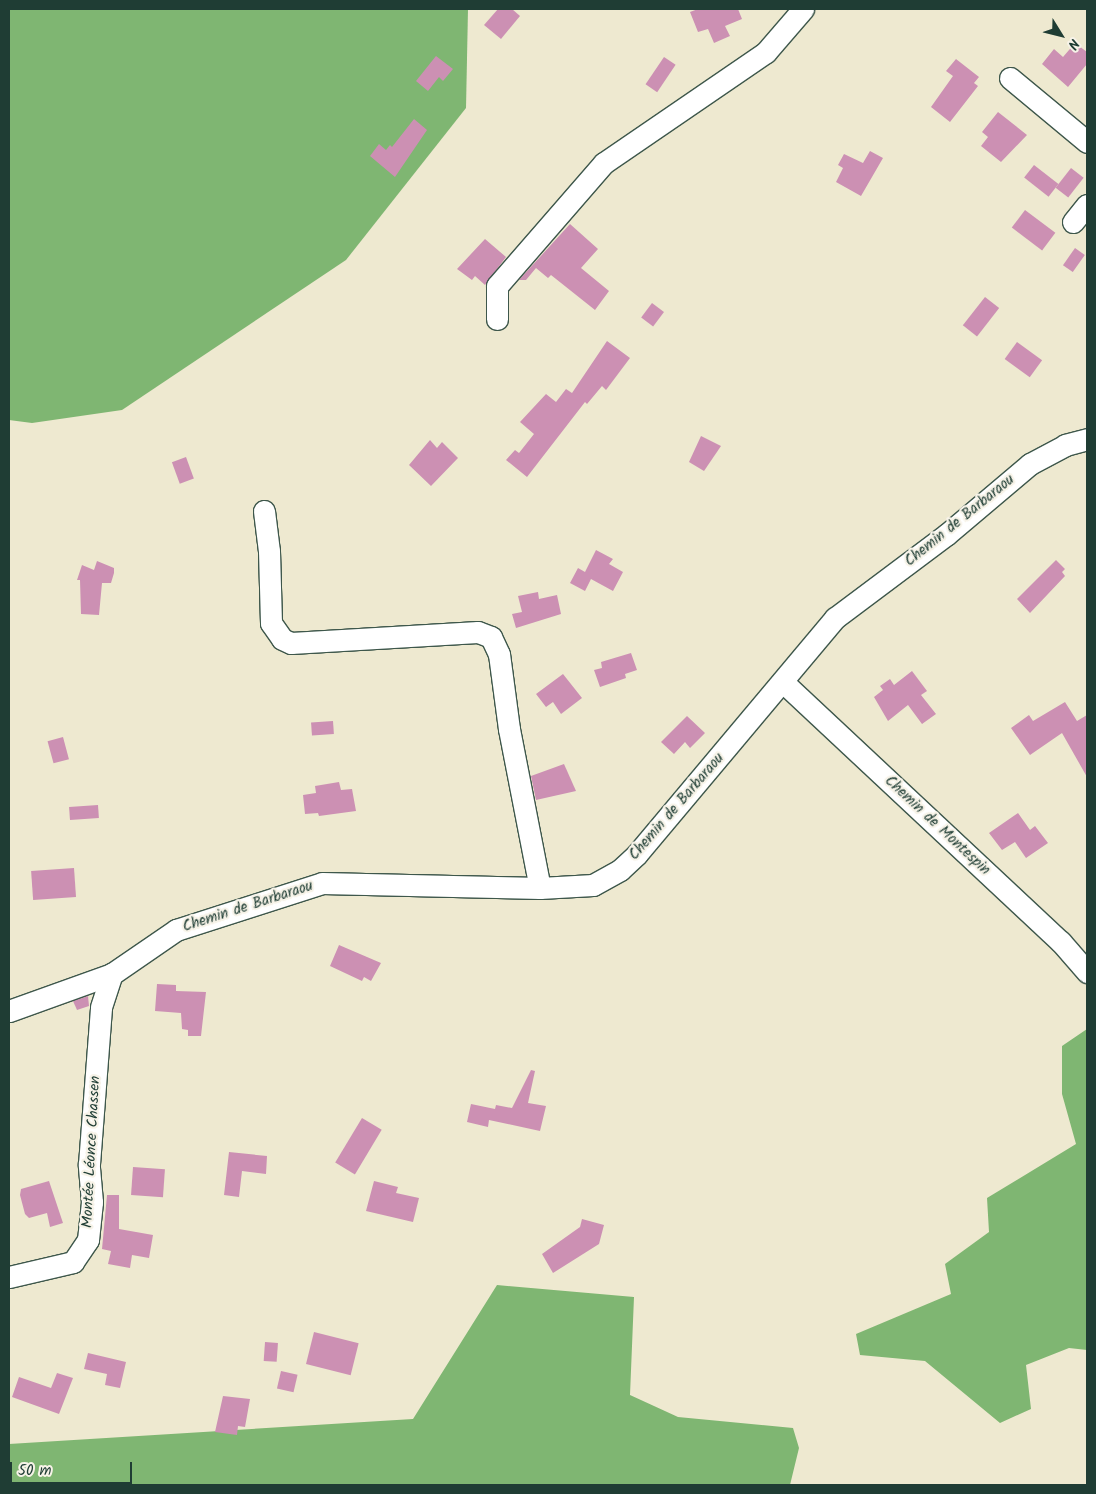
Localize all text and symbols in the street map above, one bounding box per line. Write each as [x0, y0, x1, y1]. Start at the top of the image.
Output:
north arrow [1036, 10, 1086, 60]
text: N [1062, 34, 1085, 54]
street label: Chemin de Barbaraou [901, 471, 1019, 571]
street label: Chemin de Barbaraou [626, 750, 728, 864]
street label: Chemin de Montespin [880, 772, 994, 880]
street label: Chemin de Barbaraou [181, 877, 315, 937]
street label: Montée Léonce Chassen [79, 1075, 105, 1229]
scale bar [12, 1452, 135, 1484]
text: 50 m [18, 1459, 52, 1483]

